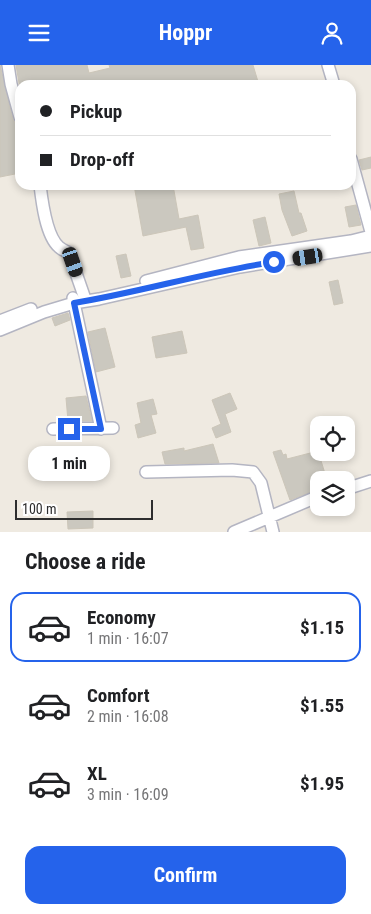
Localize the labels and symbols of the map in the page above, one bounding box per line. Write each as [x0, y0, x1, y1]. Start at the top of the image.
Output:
car [61, 245, 84, 279]
car [292, 247, 323, 267]
route start [263, 251, 285, 273]
route end [58, 418, 80, 440]
callout: 1 min [28, 447, 110, 481]
scale bar [15, 497, 152, 520]

